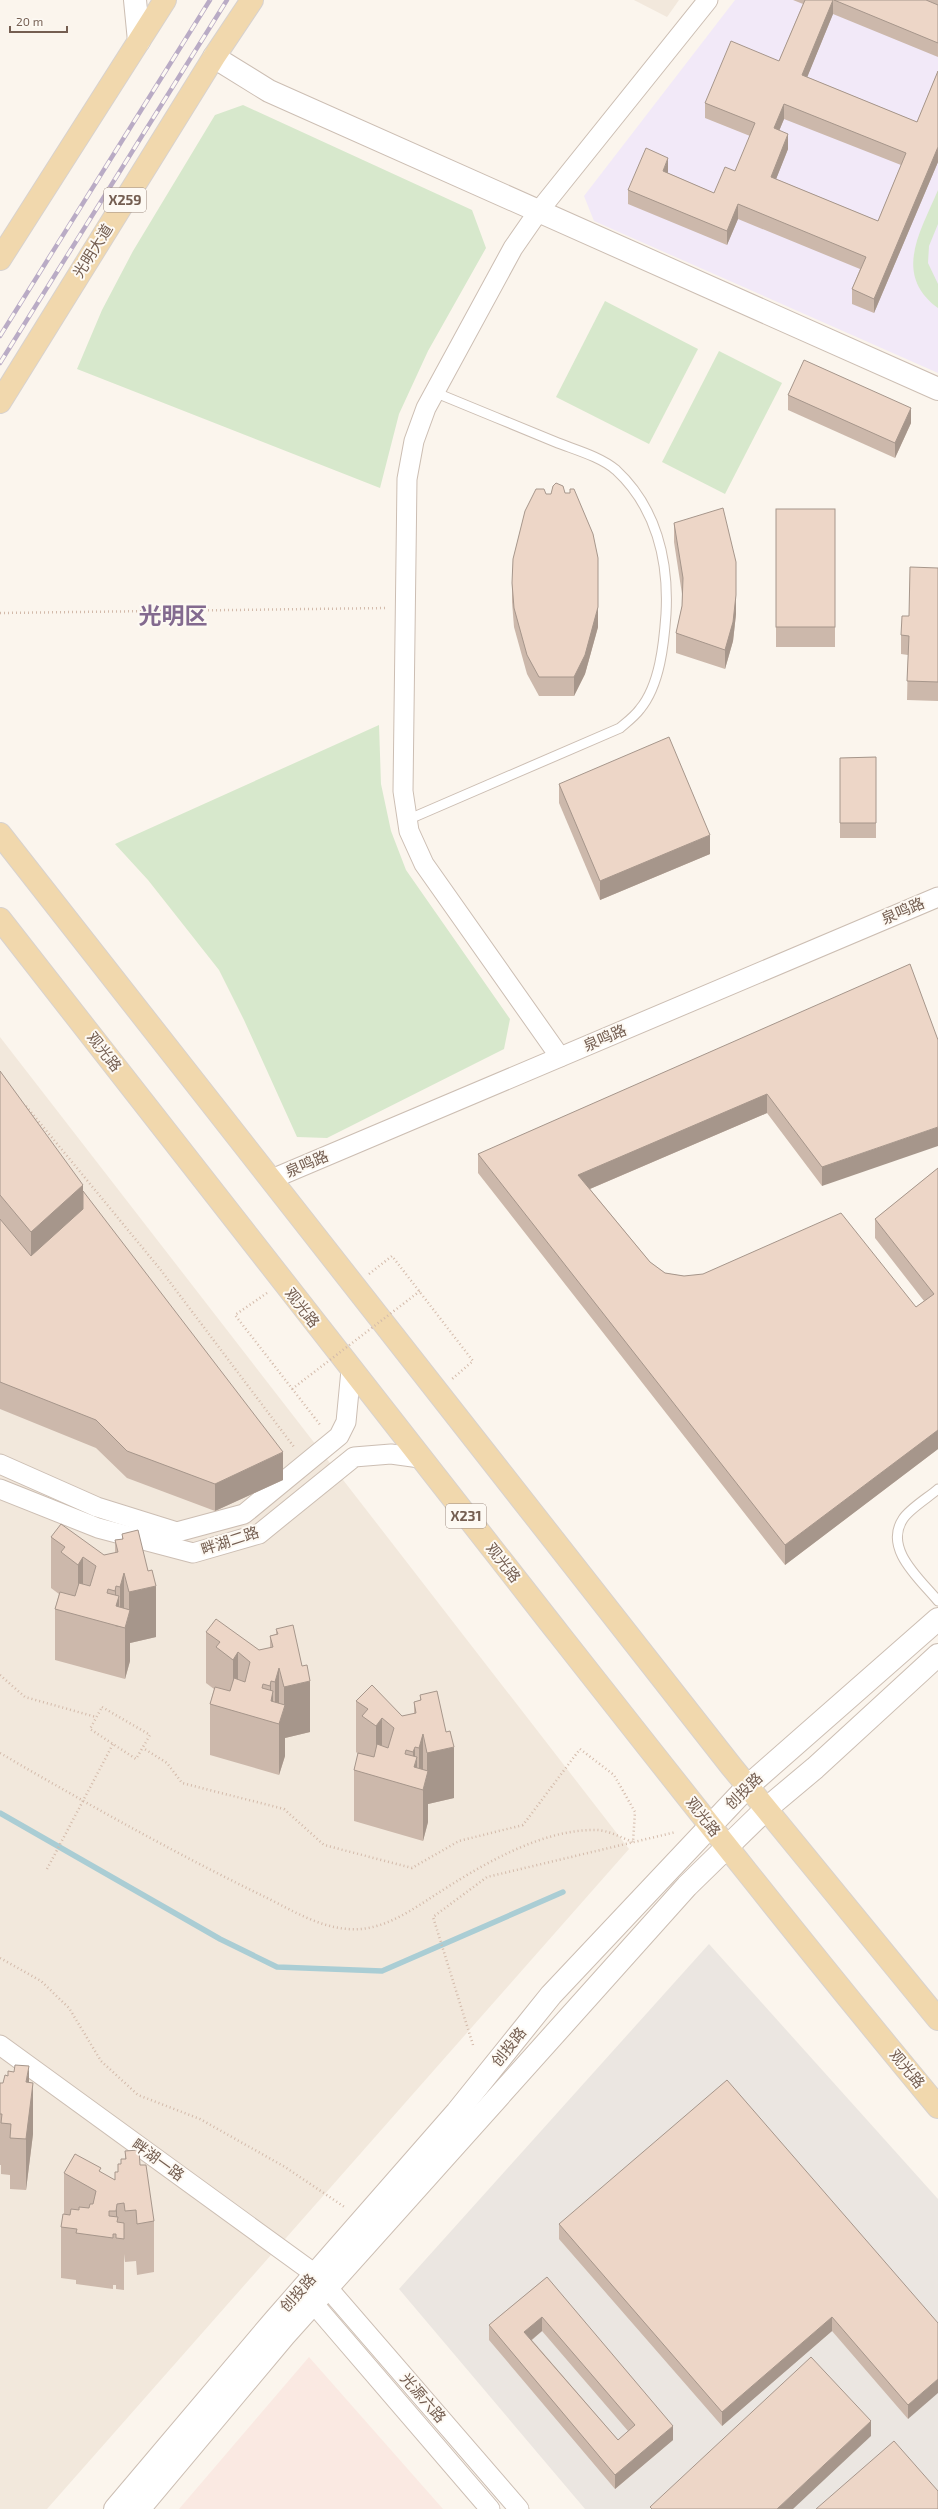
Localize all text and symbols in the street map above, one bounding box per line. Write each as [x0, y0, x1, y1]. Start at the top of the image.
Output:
scale bar [10, 8, 67, 34]
text: 20 m [16, 14, 43, 28]
road number: X259 [104, 188, 146, 212]
street label: 光明大道 [69, 220, 116, 281]
district label: 光明区 [139, 601, 208, 629]
street label: 泉鸣路 [878, 893, 927, 927]
street label: 泉鸣路 [580, 1020, 629, 1054]
street label: 观光路 [84, 1028, 126, 1075]
street label: 泉鸣路 [282, 1146, 331, 1180]
street label: 观光路 [282, 1284, 324, 1331]
road number: X231 [446, 1504, 486, 1528]
street label: 畔湖二路 [198, 1522, 261, 1558]
street label: 观光路 [483, 1539, 525, 1586]
street label: 创投路 [721, 1768, 766, 1812]
street label: 观光路 [683, 1793, 725, 1840]
street label: 创投路 [487, 2023, 529, 2070]
street label: 观光路 [886, 2045, 929, 2091]
street label: 畔湖一路 [129, 2134, 188, 2184]
street label: 创投路 [276, 2270, 319, 2315]
street label: 光源六路 [397, 2369, 450, 2426]

